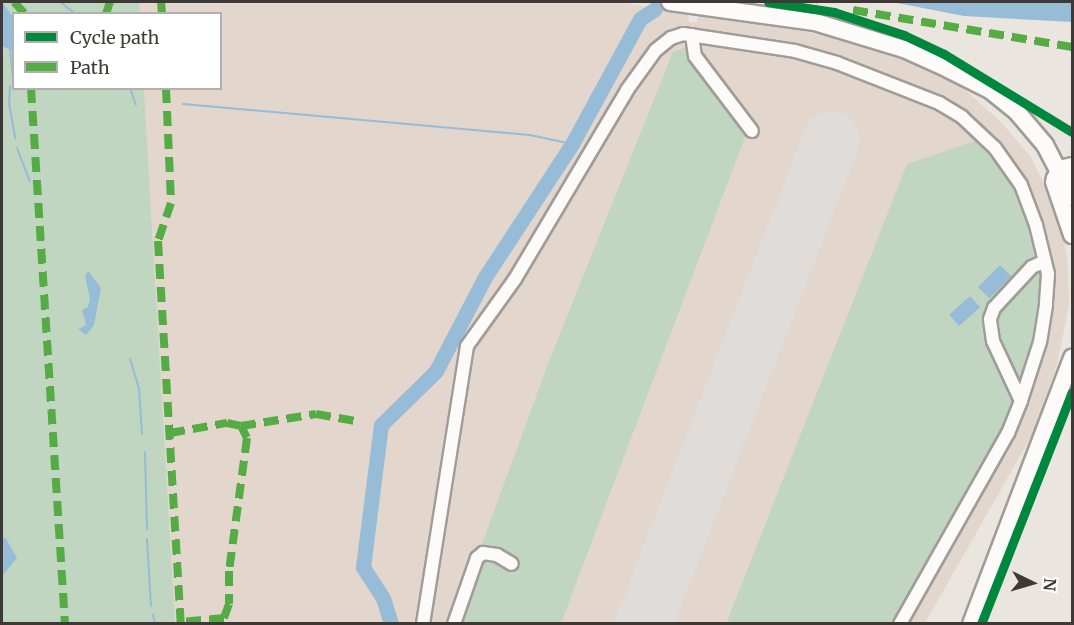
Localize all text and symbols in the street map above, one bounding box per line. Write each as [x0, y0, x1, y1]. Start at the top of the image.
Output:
legend [12, 12, 222, 90]
text: Cycle path [70, 26, 159, 49]
text: Path [70, 56, 110, 79]
north arrow [1002, 553, 1062, 613]
text: N [1039, 577, 1060, 592]

